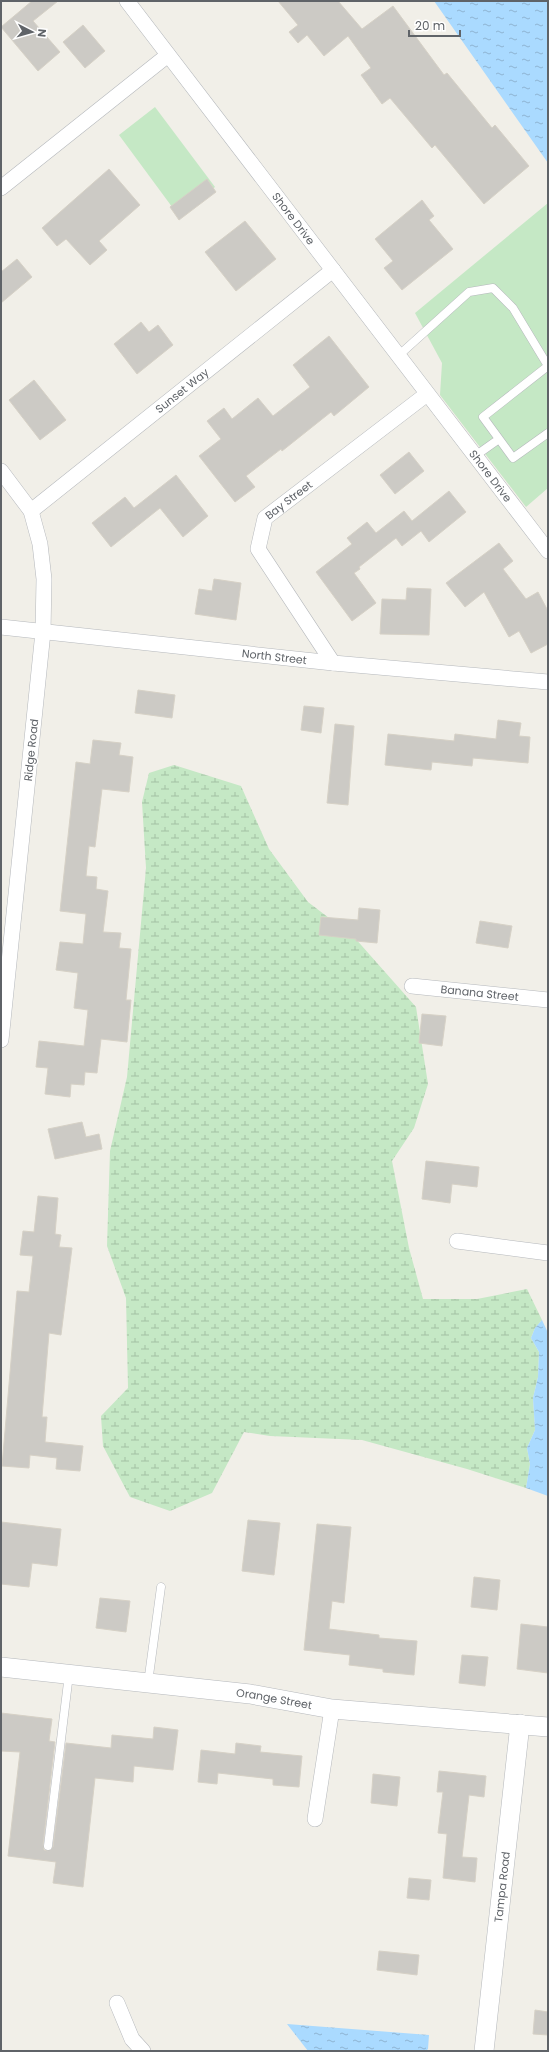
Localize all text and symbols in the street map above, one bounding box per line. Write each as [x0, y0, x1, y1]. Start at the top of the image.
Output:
north arrow [12, 12, 52, 52]
scale bar [409, 12, 460, 38]
text: 20 m [415, 17, 445, 34]
text: N [34, 28, 50, 38]
street label: Shore Drive [268, 189, 319, 248]
street label: Sunset Way [152, 364, 213, 417]
street label: Shore Drive [465, 446, 516, 505]
street label: Bay Street [262, 477, 316, 523]
street label: North Street [241, 645, 308, 668]
street label: Ridge Road [20, 718, 42, 782]
street label: Banana Street [440, 981, 519, 1005]
street label: Orange Street [235, 1685, 313, 1713]
street label: Tampa Road [490, 1851, 514, 1923]

